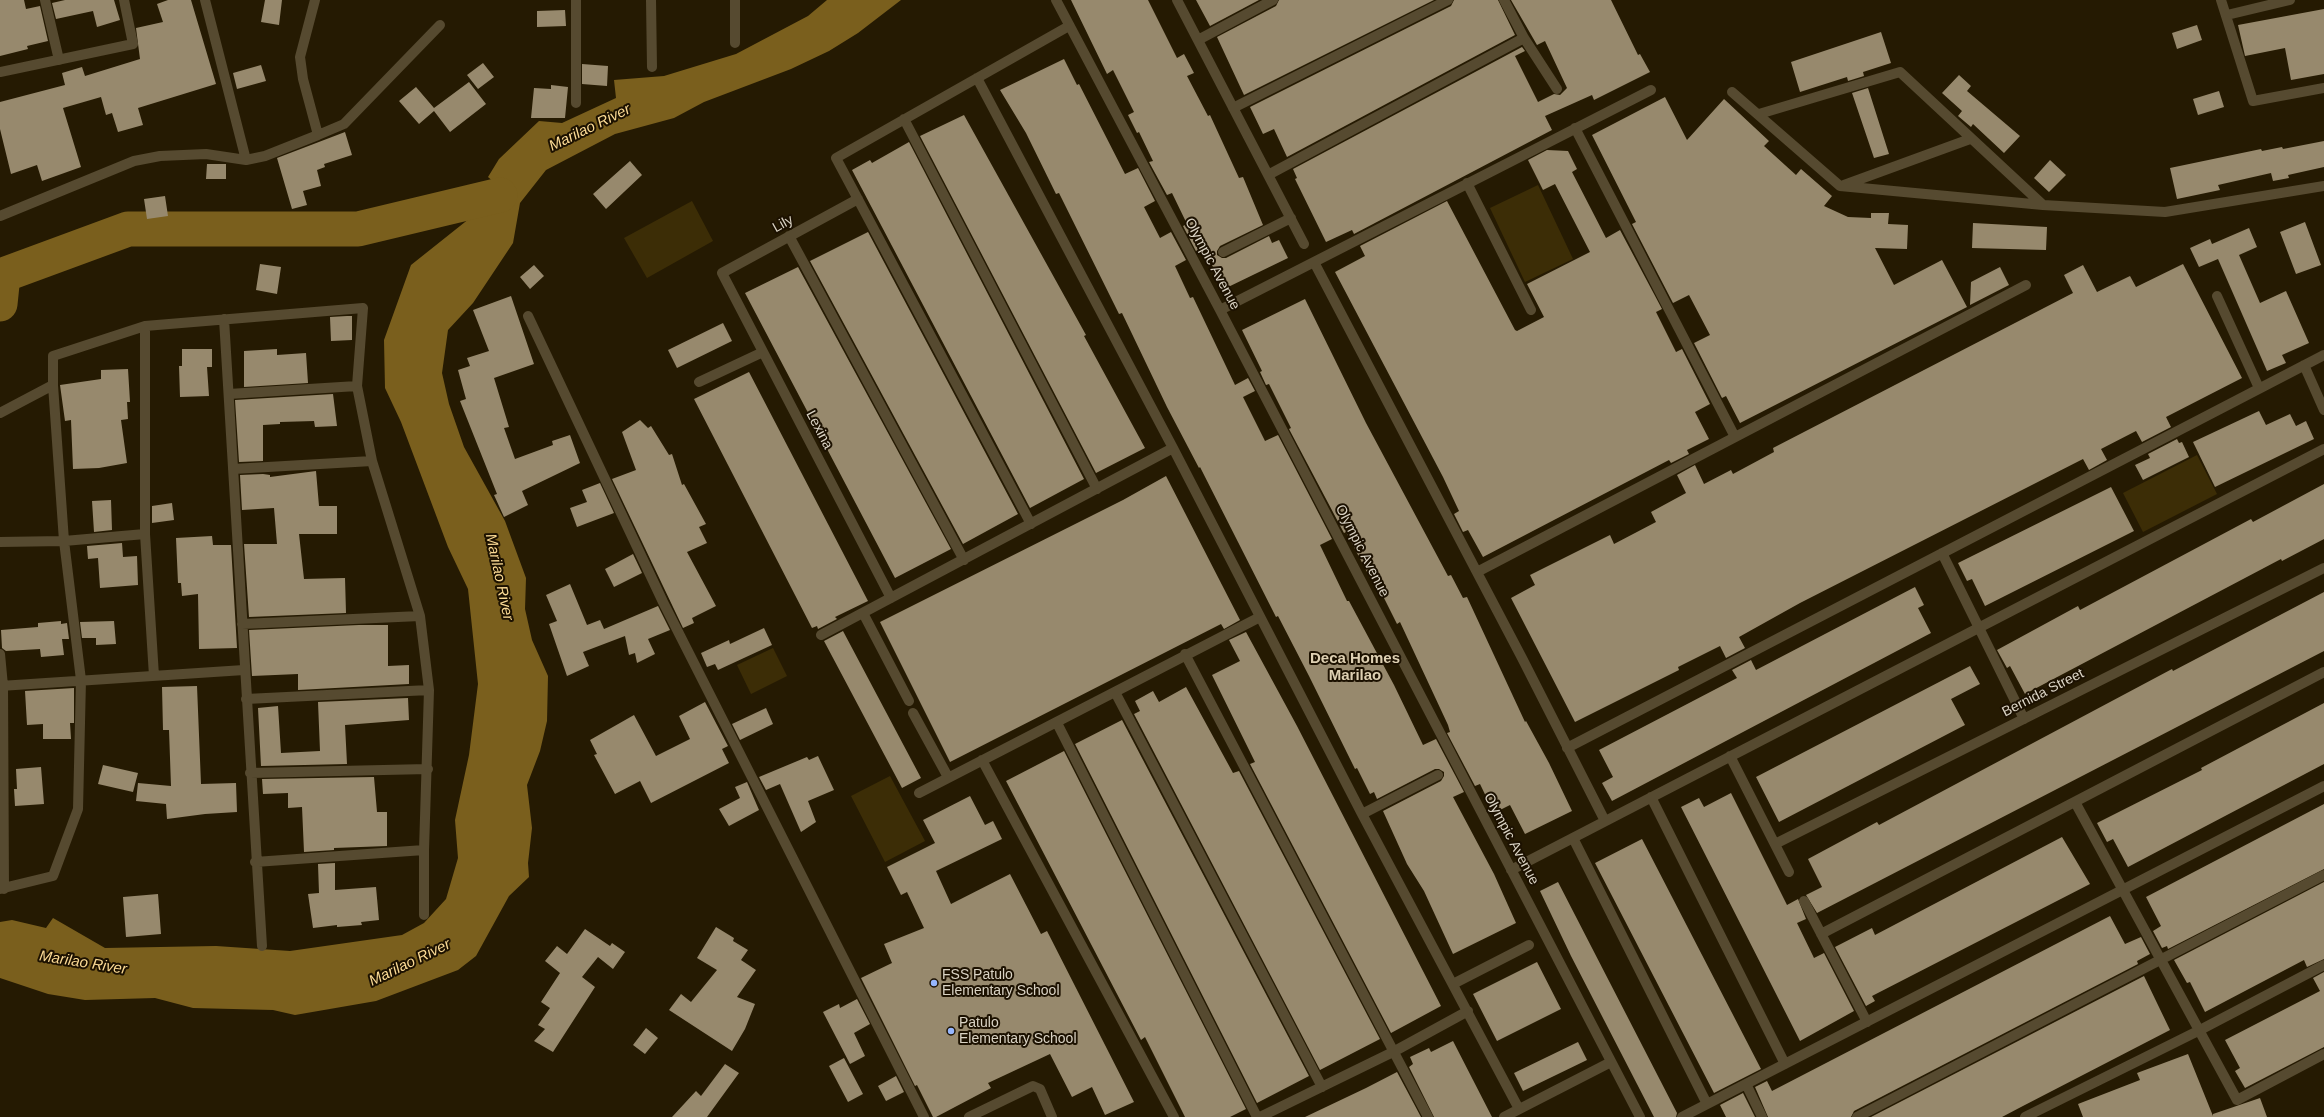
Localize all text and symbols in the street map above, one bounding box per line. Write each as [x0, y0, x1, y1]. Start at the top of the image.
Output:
water label: Marilao River [546, 101, 634, 155]
street label: Lily [770, 212, 796, 236]
street label: Olympic Avenue [1181, 215, 1243, 313]
street label: Lexina [802, 408, 836, 452]
street label: Olympic Avenue [1331, 502, 1393, 600]
water label: Marilao River [481, 532, 517, 622]
district label: Deca Homes Marilao [1310, 650, 1400, 685]
street label: Bernida Street [1999, 665, 2087, 721]
street label: Olympic Avenue [1480, 790, 1542, 888]
water label: Marilao River [366, 936, 454, 990]
water label: Marilao River [38, 947, 128, 979]
place label: FSS Patulo Elementary School [942, 967, 1060, 1000]
marker: FSS Patulo Elementary School [929, 978, 939, 988]
place label: Patulo Elementary School [959, 1015, 1077, 1048]
marker: Patulo Elementary School [946, 1026, 956, 1036]

